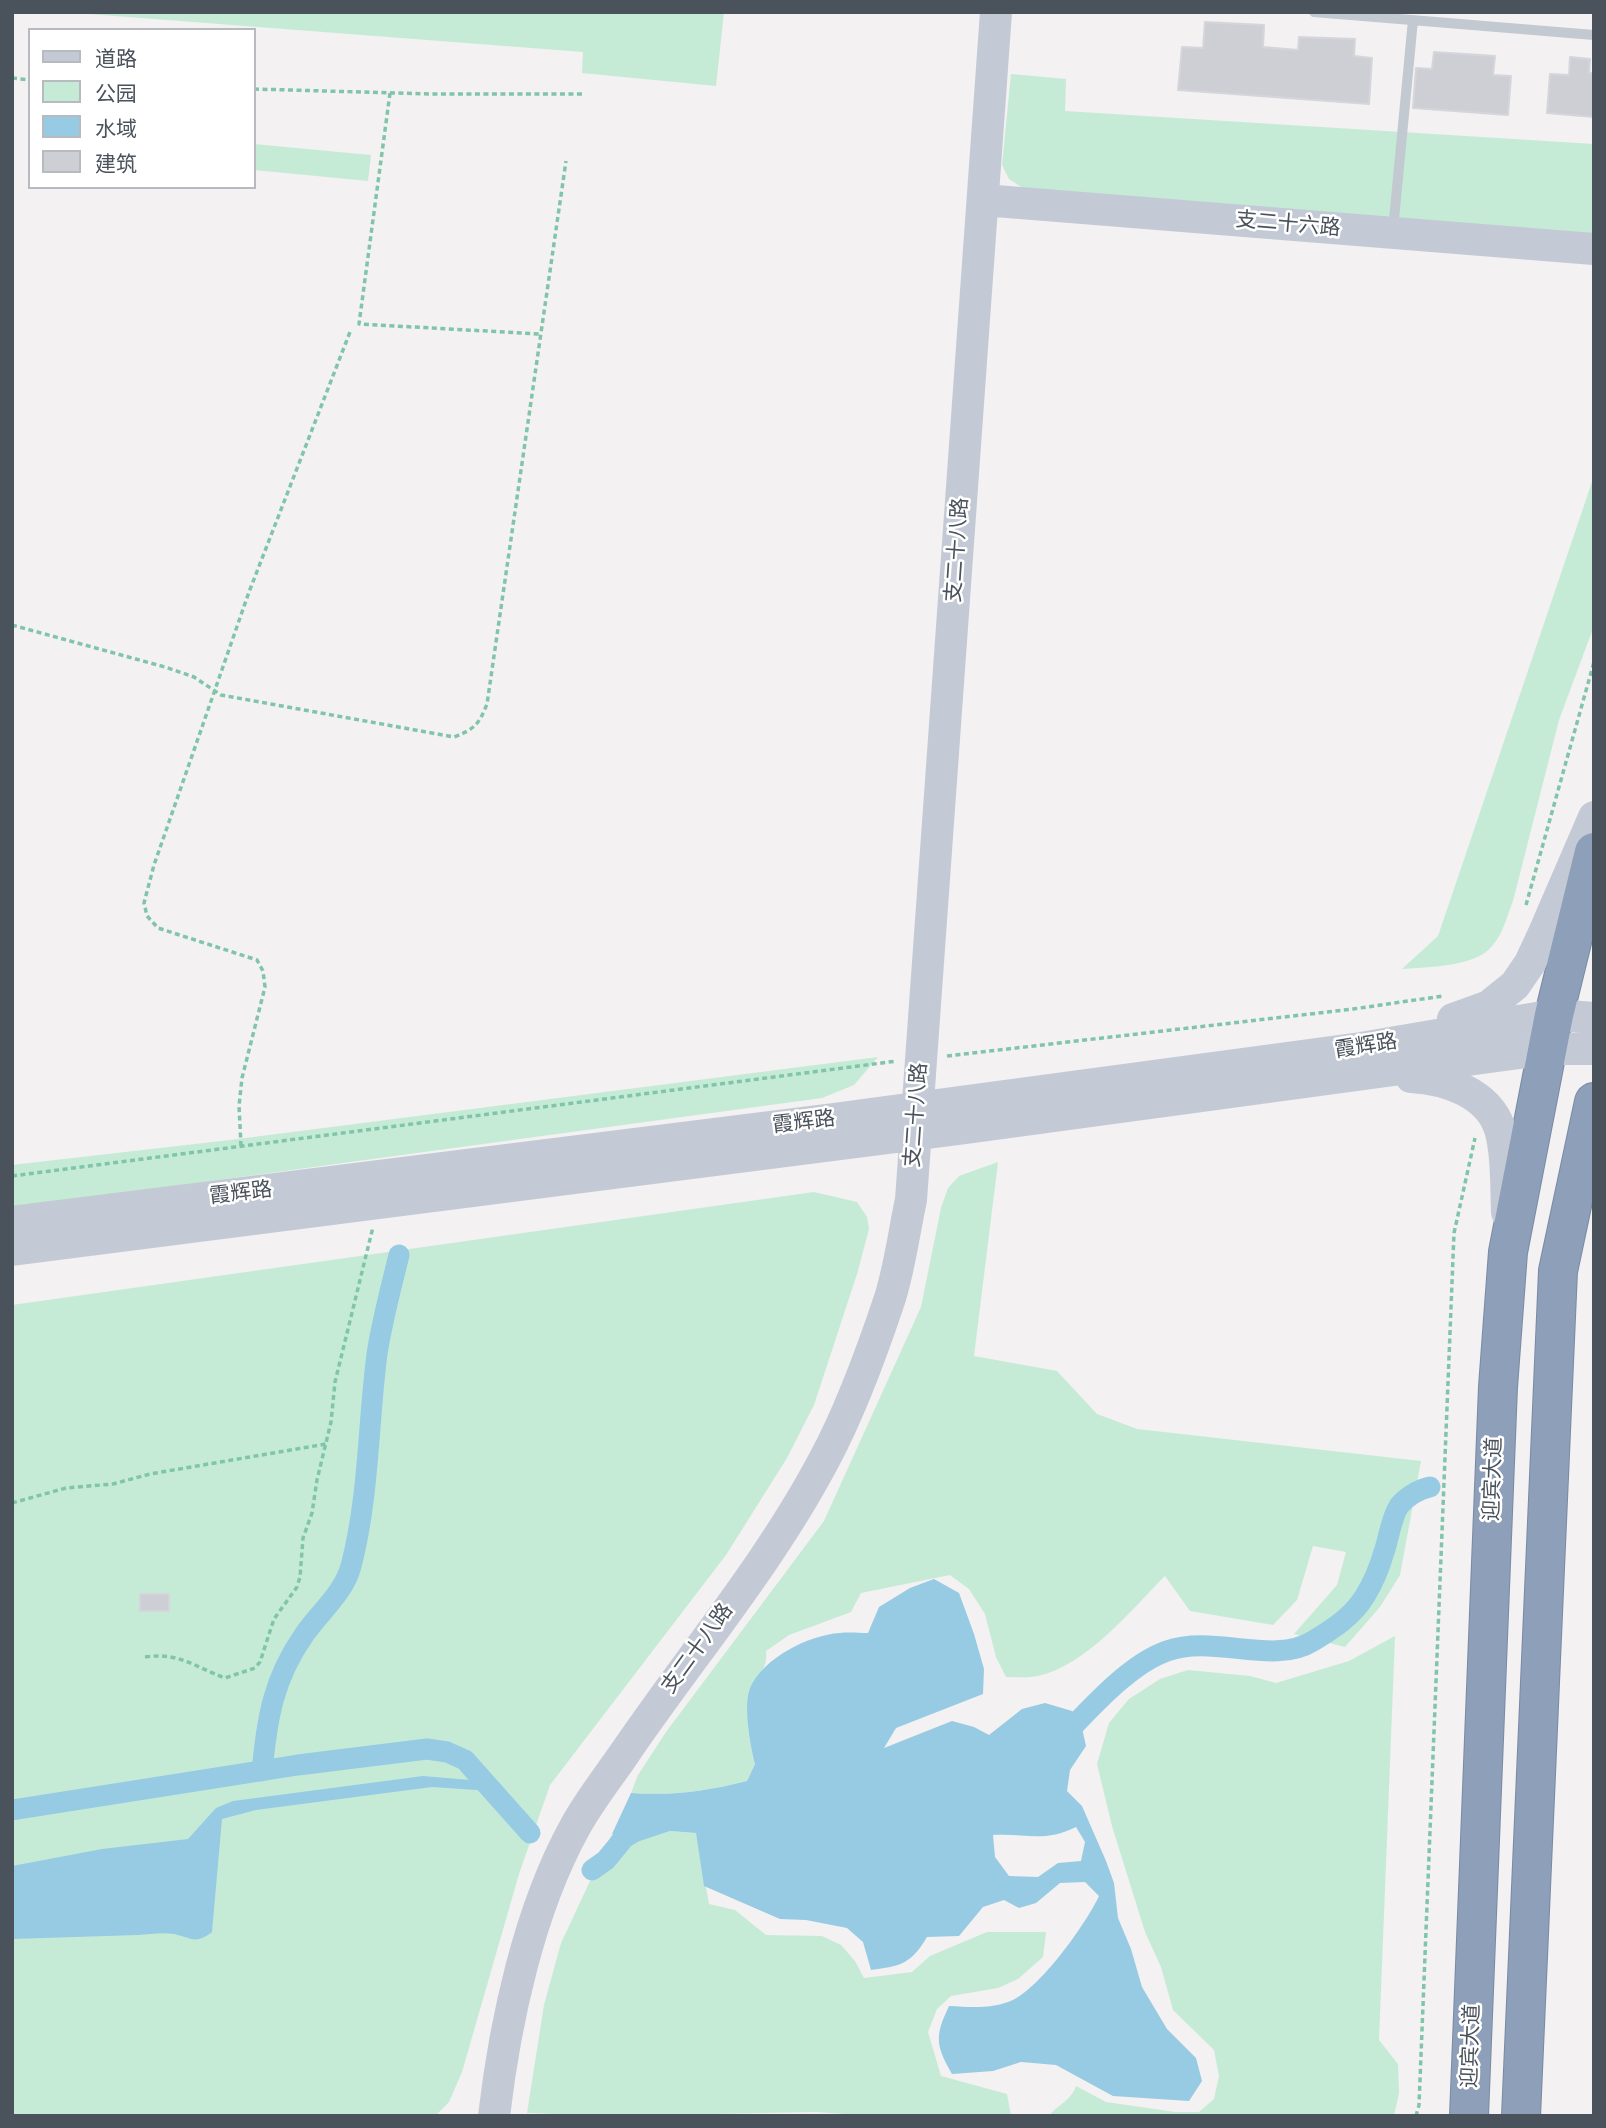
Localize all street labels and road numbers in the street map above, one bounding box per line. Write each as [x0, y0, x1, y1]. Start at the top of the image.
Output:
street label: 支二十六路 [1235, 208, 1341, 242]
street label: 支二十八路 [942, 497, 974, 603]
street label: 霞辉路 [1333, 1030, 1399, 1064]
street label: 支二十八路 [901, 1062, 933, 1168]
street label: 霞辉路 [771, 1107, 837, 1139]
street label: 霞辉路 [208, 1178, 274, 1210]
street label: 迎宾大道 [1480, 1437, 1508, 1521]
street label: 支二十八路 [657, 1599, 739, 1699]
street label: 迎宾大道 [1458, 2004, 1486, 2088]

